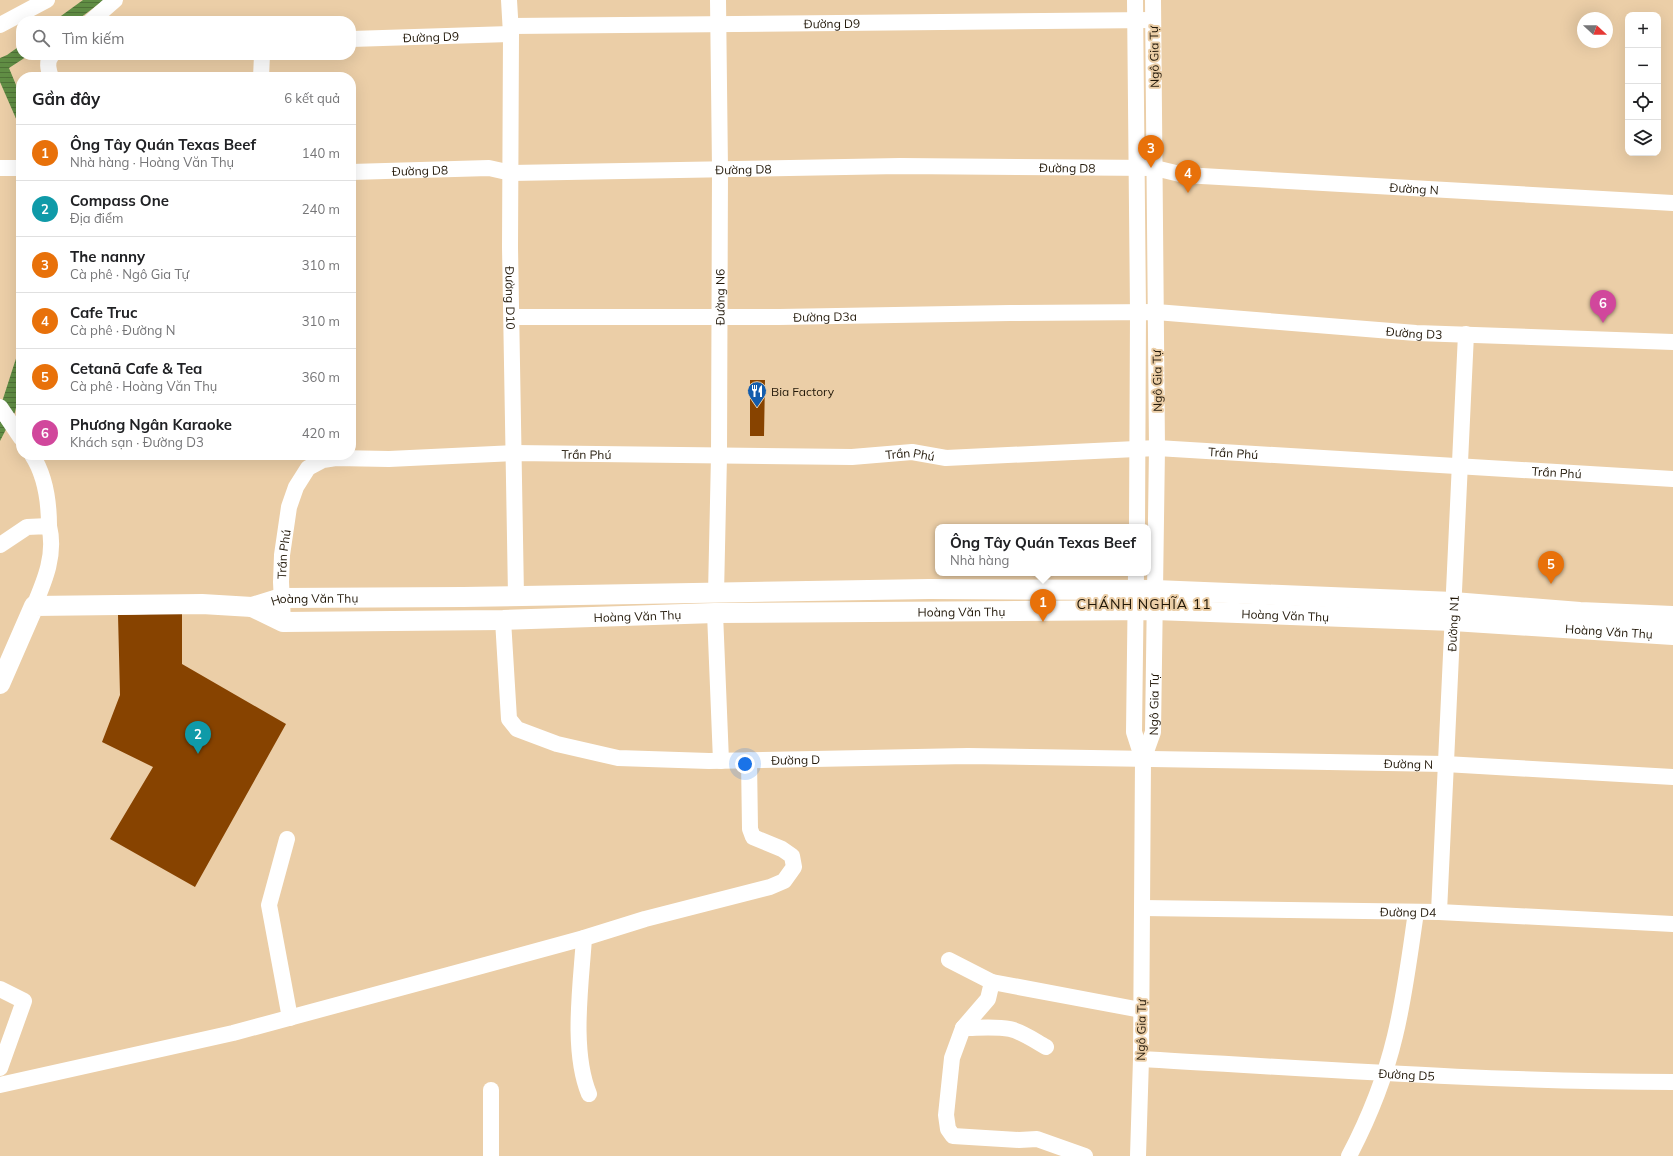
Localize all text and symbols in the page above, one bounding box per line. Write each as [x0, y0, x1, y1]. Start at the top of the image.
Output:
north arrow [1577, 12, 1613, 48]
map controls [1625, 12, 1661, 156]
button: + [1625, 12, 1661, 48]
street label: Đường D9 [804, 15, 860, 31]
search box [16, 16, 356, 60]
street label: Ngô Gia Tự [1146, 25, 1162, 88]
icon: search [30, 27, 52, 49]
street label: Đường D9 [403, 28, 459, 45]
text: Tìm kiếm [62, 29, 124, 48]
button: − [1625, 48, 1661, 84]
button: locate [1625, 84, 1661, 120]
text: Gần đây [32, 88, 100, 109]
text: 6 kết quả [284, 90, 340, 106]
button: layers [1625, 120, 1661, 156]
text: Ông Tây Quán Texas Beef [70, 135, 256, 154]
pin: 3 [1138, 135, 1164, 168]
text: 1 [41, 145, 49, 161]
text: 140 m [302, 145, 340, 161]
text: Nhà hàng · Hoàng Văn Thụ [70, 154, 234, 170]
street label: Đường D8 [1039, 160, 1096, 175]
pin: 4 [1175, 160, 1201, 193]
street label: Đường D8 [715, 161, 772, 177]
street label: Đường D8 [392, 162, 448, 178]
street label: Đường N [1389, 179, 1439, 197]
text: Compass One [70, 191, 169, 210]
text: 2 [41, 201, 49, 217]
text: 240 m [302, 201, 340, 217]
text: Địa điểm [70, 210, 123, 226]
text: The nanny [70, 247, 145, 266]
text: 3 [41, 257, 49, 273]
text: 310 m [302, 257, 340, 273]
text: Cà phê · Ngô Gia Tự [70, 266, 189, 282]
street label: Đường D10 [503, 266, 519, 330]
street label: Đường N6 [712, 269, 727, 325]
pin: 6 [1590, 290, 1616, 323]
text: Cafe Truc [70, 303, 137, 322]
street label: Đường D3a [793, 308, 857, 324]
text: 4 [41, 313, 49, 329]
text: 310 m [302, 313, 340, 329]
text: Cà phê · Đường N [70, 322, 176, 338]
street label: Đường D3 [1385, 323, 1443, 341]
street label: Ngô Gia Tự [1149, 349, 1165, 412]
text: Cetanā Cafe & Tea [70, 359, 202, 378]
text: 5 [41, 369, 49, 385]
text: 360 m [302, 369, 340, 385]
text: Cà phê · Hoàng Văn Thụ [70, 378, 217, 394]
restaurant icon: Bia Factory [746, 380, 768, 408]
place label: Bia Factory [771, 384, 835, 399]
text: Phương Ngân Karaoke [70, 415, 232, 434]
text: 6 [41, 425, 49, 441]
text: 420 m [302, 425, 340, 441]
text: Khách sạn · Đường D3 [70, 434, 204, 450]
street label: Trần Phú [885, 444, 936, 463]
street label: Trần Phú [1208, 444, 1259, 462]
street label: Trần Phú [561, 446, 611, 462]
street label: Trần Phú [1531, 463, 1582, 481]
popup [935, 524, 1151, 576]
street label: Trần Phú [274, 528, 293, 579]
text: Ông Tây Quán Texas Beef [950, 533, 1136, 552]
pin: 5 [1538, 551, 1564, 584]
text: Nhà hàng [950, 552, 1009, 568]
pin: 1 [1030, 589, 1056, 622]
street label: Hoàng Văn Thụ [269, 590, 358, 608]
district label: CHÁNH NGHĨA 11 [1076, 595, 1212, 613]
street label: Đường N1 [1444, 595, 1461, 652]
street label: Hoàng Văn Thụ [918, 604, 1005, 619]
street label: Hoàng Văn Thụ [1241, 606, 1329, 624]
street label: Hoàng Văn Thụ [593, 607, 682, 625]
street label: Hoàng Văn Thụ [1565, 621, 1653, 641]
street label: Ngô Gia Tự [1145, 673, 1161, 736]
pin: 2 [185, 721, 211, 754]
street label: Đường D [771, 751, 820, 767]
your location [735, 754, 755, 774]
street label: Đường N [1384, 755, 1433, 771]
street label: Đường D4 [1380, 904, 1436, 919]
street label: Ngô Gia Tự [1133, 998, 1149, 1061]
street label: Đường D5 [1378, 1065, 1435, 1083]

